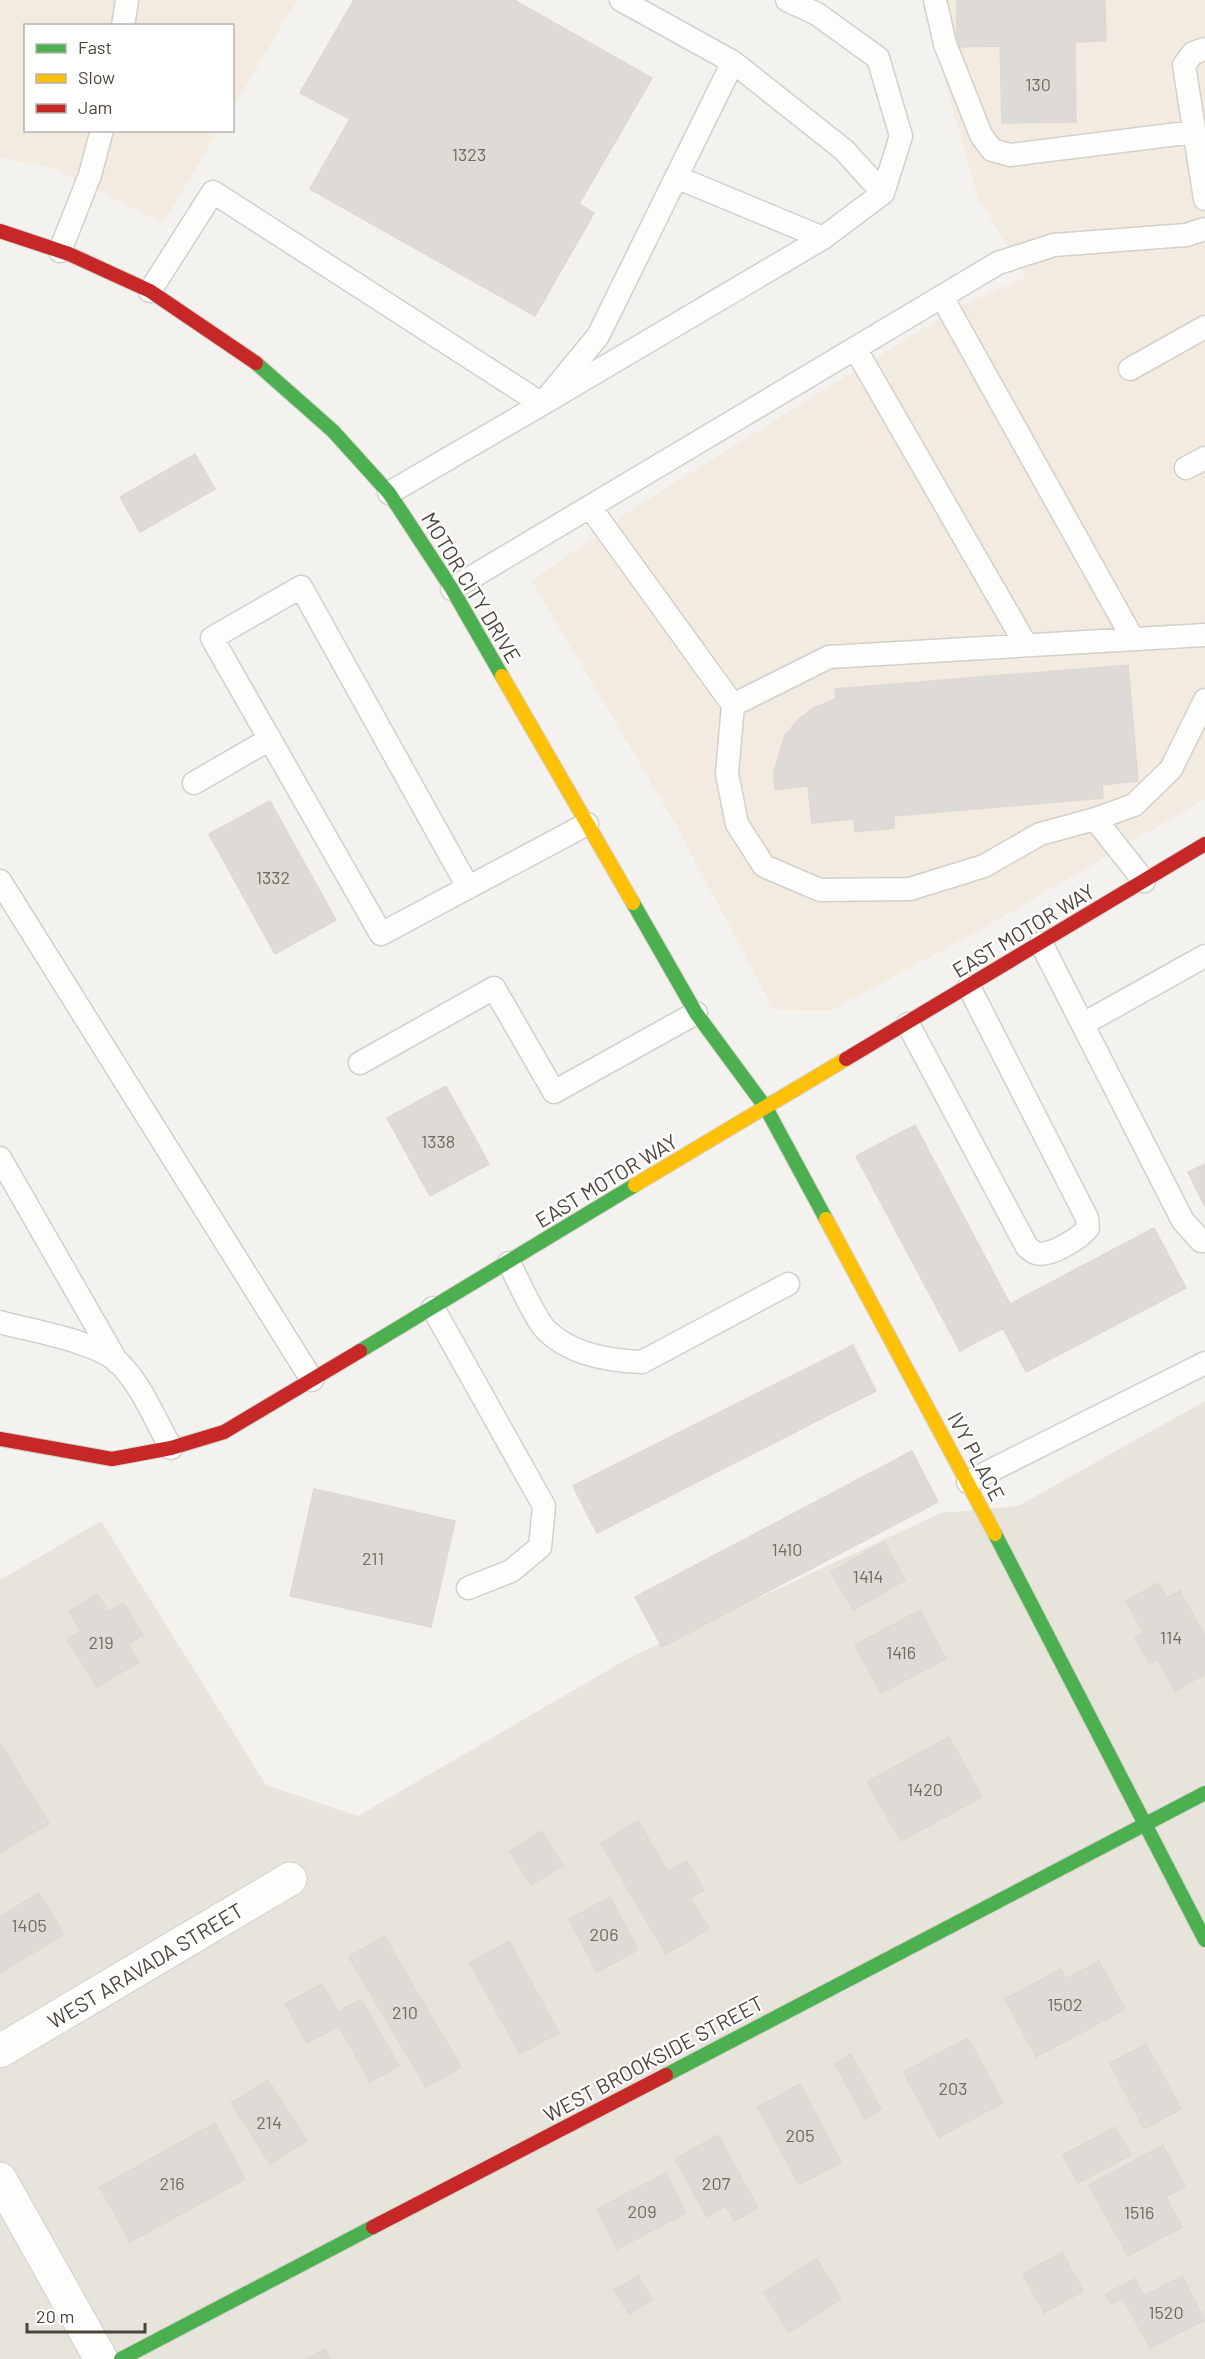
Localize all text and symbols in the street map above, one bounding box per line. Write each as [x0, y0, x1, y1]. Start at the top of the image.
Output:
legend [24, 24, 234, 132]
text: Fast [78, 36, 112, 58]
text: Slow [78, 66, 115, 88]
house number: 130 [1025, 73, 1051, 95]
text: Jam [78, 96, 112, 118]
house number: 1323 [452, 143, 486, 165]
street label: MOTOR CITY DRIVE [417, 507, 527, 667]
house number: 1332 [256, 866, 290, 888]
street label: EAST MOTOR WAY [947, 878, 1099, 982]
street label: EAST MOTOR WAY [530, 1128, 682, 1232]
house number: 1338 [421, 1130, 455, 1152]
street label: IVY PLACE [943, 1407, 1011, 1505]
house number: 1410 [771, 1538, 803, 1560]
house number: 211 [362, 1547, 384, 1569]
house number: 1414 [853, 1565, 883, 1587]
house number: 114 [1160, 1626, 1182, 1648]
house number: 219 [88, 1631, 114, 1653]
house number: 1416 [886, 1641, 916, 1663]
house number: 1420 [907, 1778, 943, 1800]
street label: WEST ARAVADA STREET [43, 1897, 247, 2033]
house number: 1405 [11, 1914, 47, 1936]
house number: 206 [589, 1923, 619, 1945]
street label: WEST BROOKSIDE STREET [539, 1989, 767, 2127]
house number: 1502 [1047, 1993, 1083, 2015]
house number: 210 [392, 2001, 418, 2023]
house number: 203 [938, 2077, 968, 2099]
house number: 214 [256, 2111, 282, 2133]
house number: 205 [785, 2124, 815, 2146]
house number: 216 [160, 2172, 184, 2194]
house number: 207 [702, 2172, 731, 2194]
house number: 209 [627, 2200, 657, 2222]
house number: 1516 [1124, 2201, 1154, 2223]
scale bar [27, 2296, 146, 2334]
house number: 1520 [1148, 2301, 1184, 2323]
text: 20 m [36, 2305, 74, 2327]

